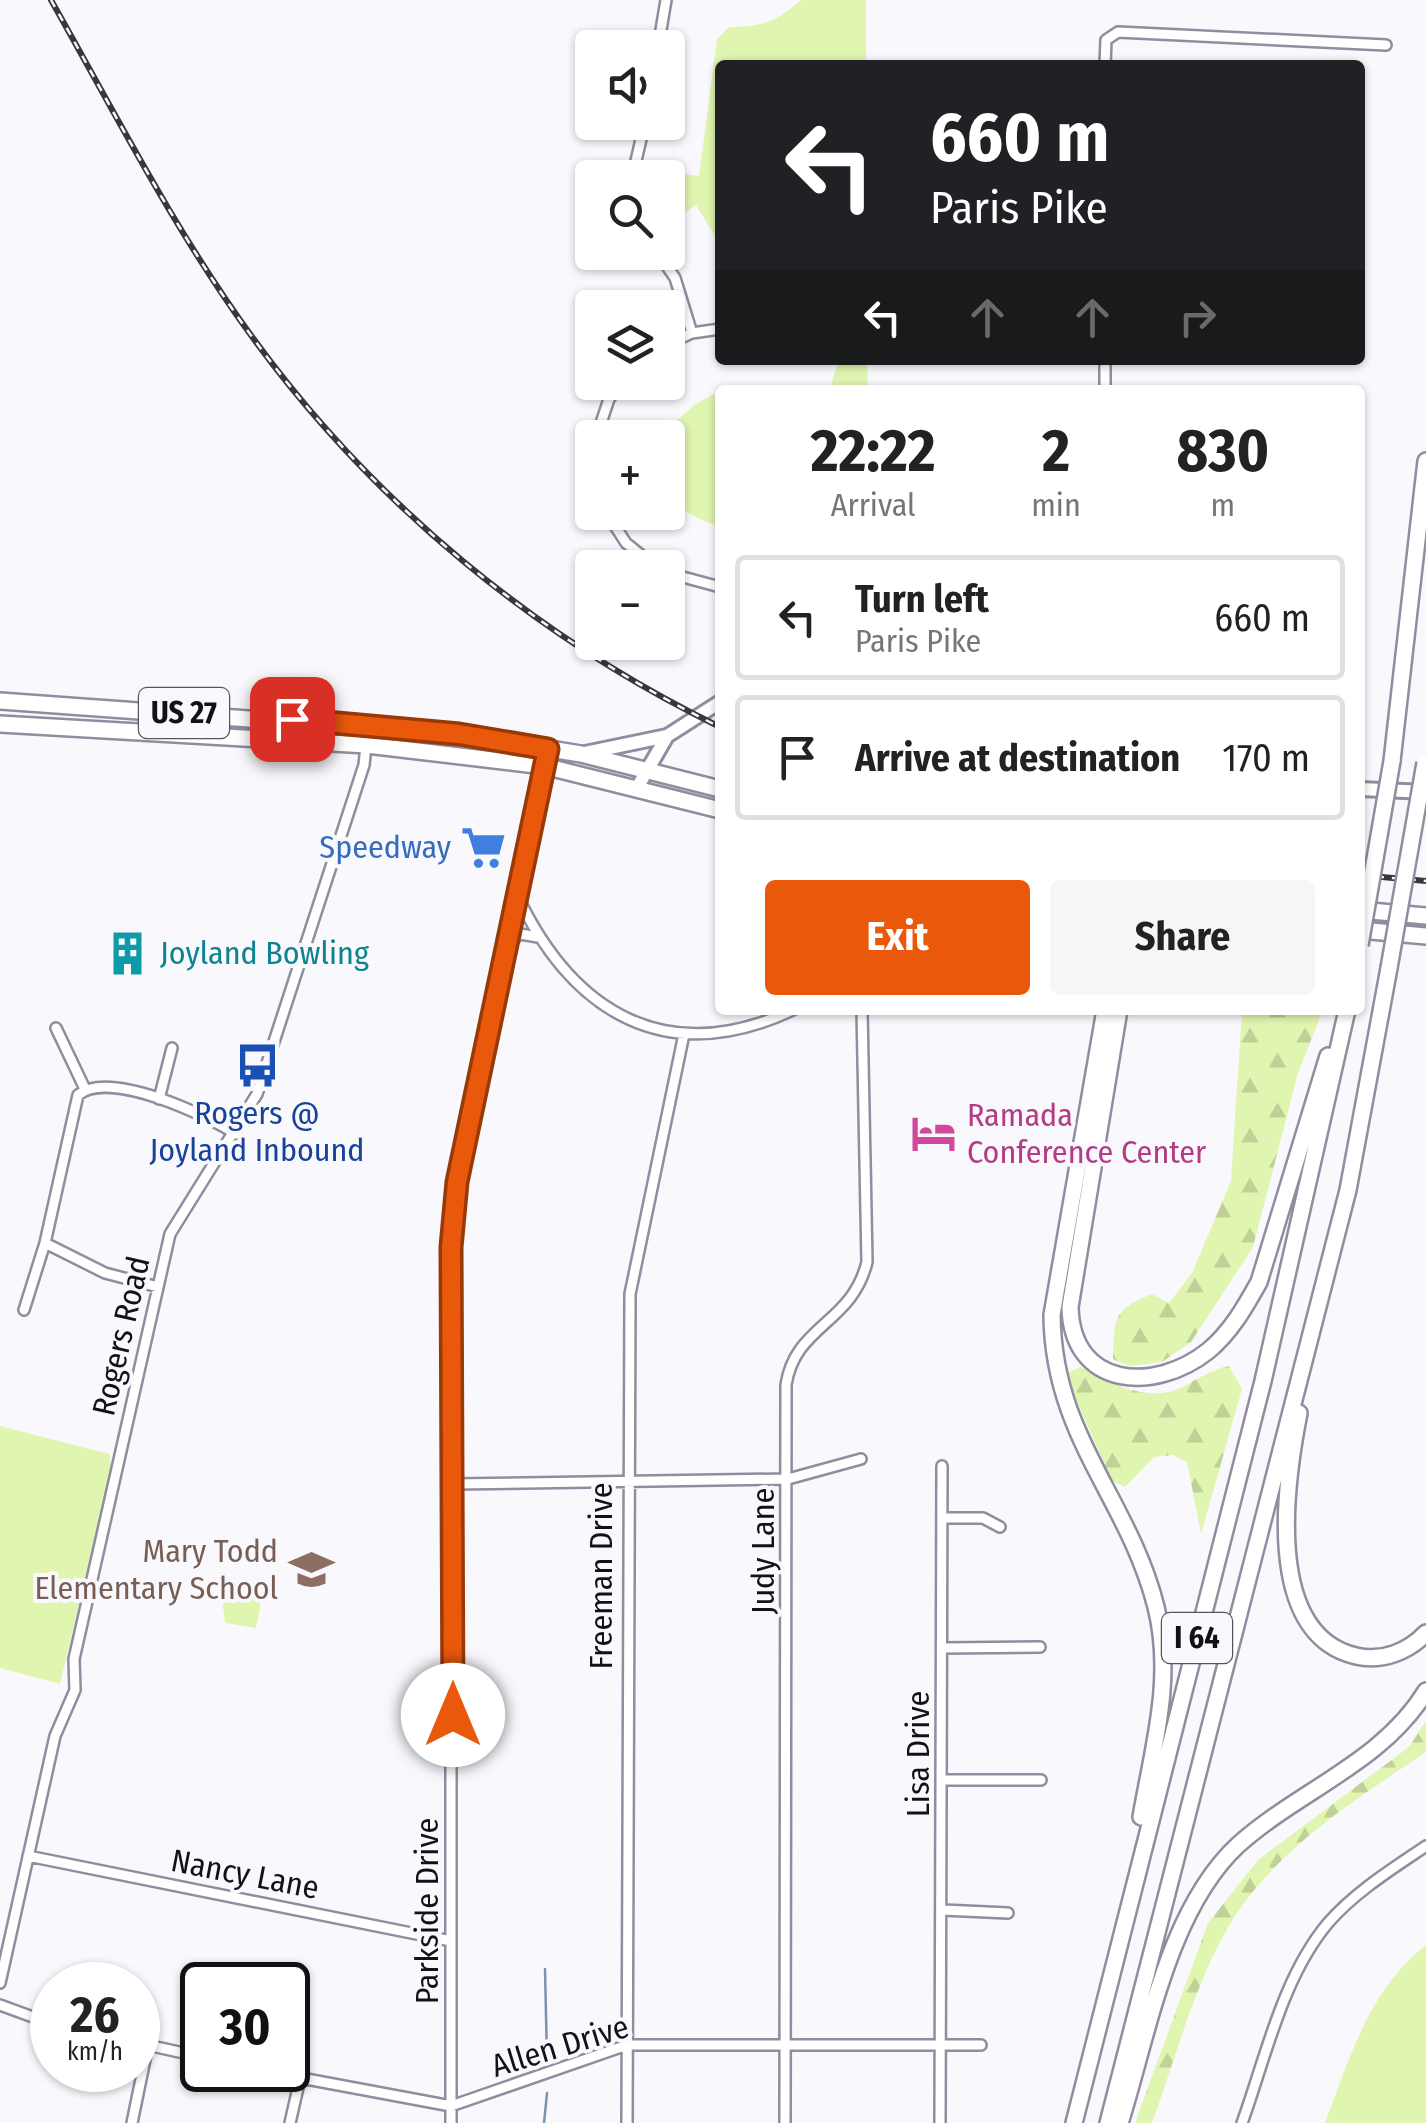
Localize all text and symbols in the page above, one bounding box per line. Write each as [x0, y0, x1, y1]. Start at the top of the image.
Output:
map controls [575, 30, 685, 660]
button: sound [575, 30, 685, 140]
text: 660 m [930, 96, 1109, 180]
icon: left [765, 100, 895, 230]
button: search [575, 160, 685, 270]
text: Paris Pike [930, 181, 1108, 235]
button: layers [575, 290, 685, 400]
icon: left [855, 290, 910, 345]
icon: ahead [960, 290, 1015, 345]
icon: ahead [1065, 290, 1120, 345]
icon: right [1170, 290, 1225, 345]
text: 22:22 [811, 415, 936, 487]
text: 2 [1042, 415, 1070, 487]
text: 830 [1176, 415, 1269, 487]
button: + [575, 420, 685, 530]
text: Arrival [831, 486, 916, 524]
text: min [1031, 486, 1081, 524]
text: m [1211, 486, 1235, 524]
button: − [575, 550, 685, 660]
text: Turn left [855, 576, 989, 622]
icon: left [770, 590, 825, 645]
text: 660 m [1214, 595, 1310, 641]
text: Paris Pike [855, 622, 981, 660]
pin [250, 677, 335, 762]
road number: US 27 [139, 688, 229, 738]
icon: arrive [265, 692, 320, 747]
icon: arrive [770, 730, 825, 785]
text: Arrive at destination [855, 735, 1180, 781]
text: 170 m [1222, 735, 1310, 781]
supermarket icon: Speedway [460, 823, 508, 871]
place label: Speedway [319, 828, 452, 866]
button: Exit [765, 880, 1030, 995]
button: Share [1050, 880, 1315, 995]
building icon: Joyland Bowling [103, 929, 151, 977]
place label: Joyland Bowling [160, 934, 369, 972]
bus stop icon: Rogers @ Joyland Inbound [233, 1041, 281, 1089]
place label: Rogers @ Joyland Inbound [149, 1094, 365, 1169]
place label: Ramada Conference Center [967, 1096, 1206, 1171]
hotel icon: Ramada Conference Center [910, 1109, 958, 1157]
street label: Rogers Road [84, 1253, 158, 1419]
street label: Freeman Drive [582, 1482, 620, 1670]
street label: Judy Lane [744, 1488, 782, 1614]
place label: Mary Todd Elementary School [34, 1532, 278, 1607]
school or university icon: Mary Todd Elementary School [287, 1545, 335, 1593]
road number: I 64 [1162, 1613, 1232, 1663]
position arrow [401, 1663, 505, 1767]
street label: Lisa Drive [899, 1691, 937, 1817]
street label: Parkside Drive [408, 1818, 446, 2004]
street label: Nancy Lane [168, 1841, 322, 1907]
speed limit sign: 30 [180, 1962, 310, 2092]
text: 26 [70, 1985, 120, 2045]
street label: Allen Drive [487, 2007, 633, 2085]
text: km/h [67, 2037, 123, 2067]

